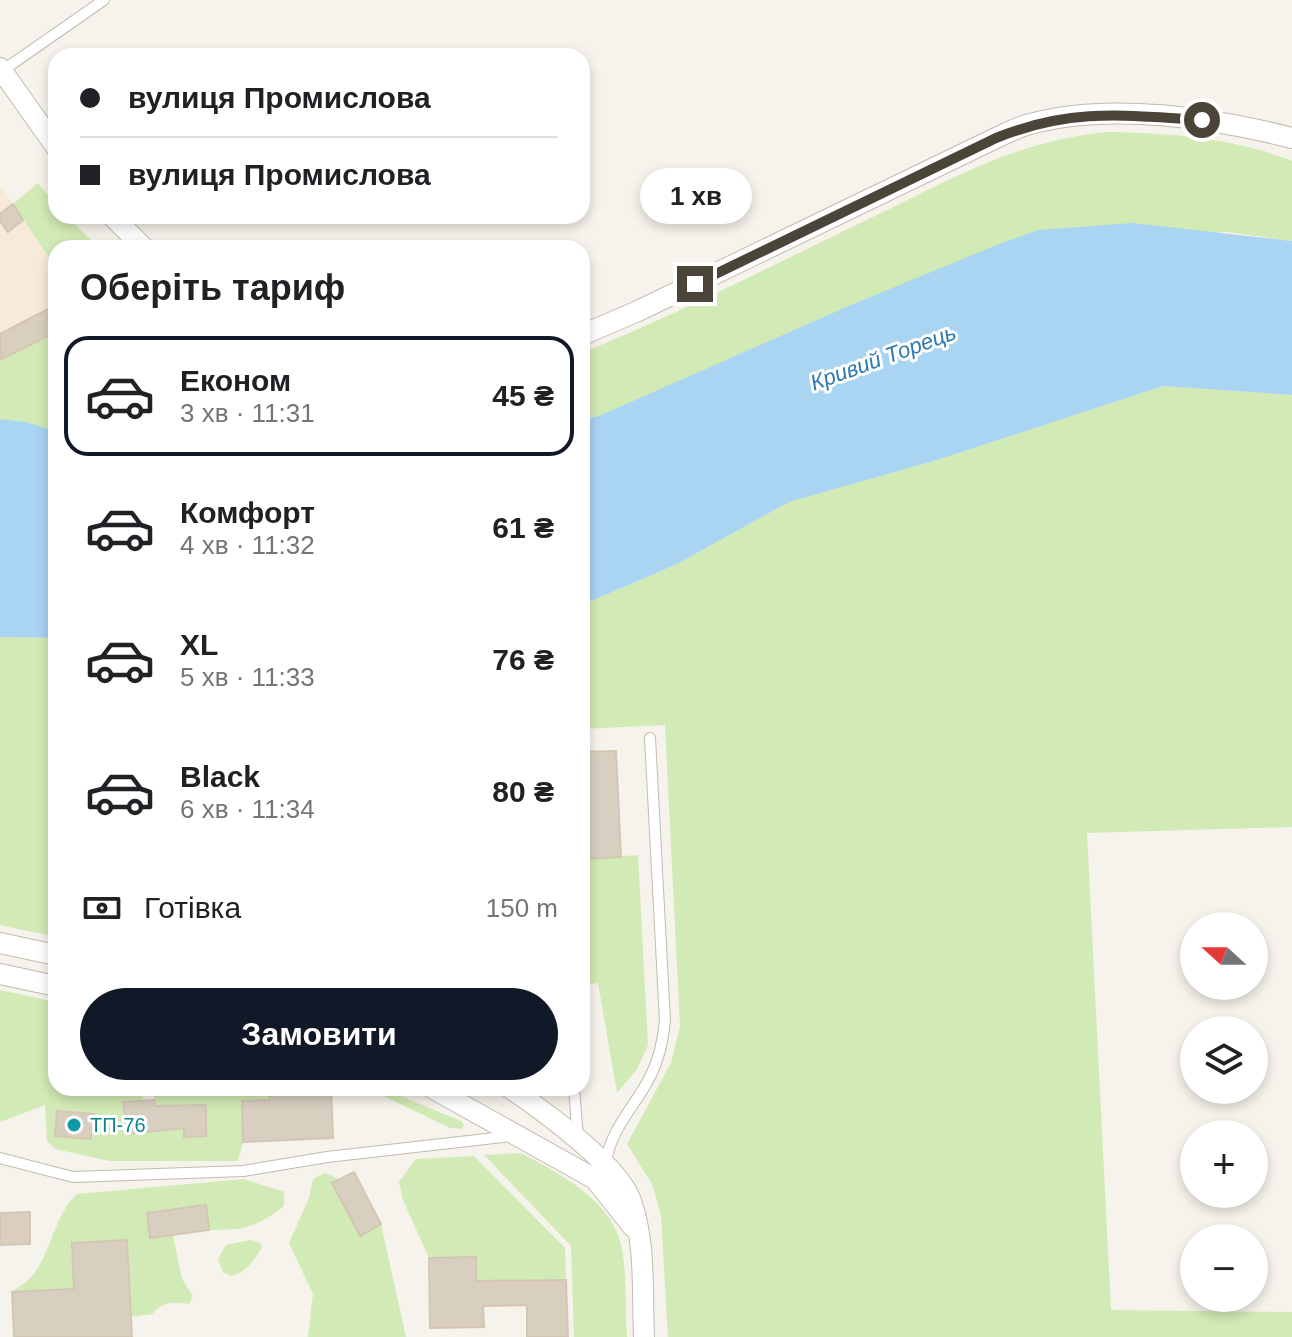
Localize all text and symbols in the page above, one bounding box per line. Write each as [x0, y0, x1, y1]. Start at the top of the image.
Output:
text: вулиця Промислова [128, 81, 431, 114]
route start [1184, 102, 1220, 138]
text: вулиця Промислова [128, 158, 431, 191]
callout: 1 хв [639, 168, 751, 224]
text: 1 хв [670, 181, 722, 211]
route end [677, 266, 713, 302]
text: Оберіть тариф [80, 267, 345, 308]
water label: Кривий Торець [807, 320, 959, 395]
icon: car [84, 360, 156, 432]
text: Економ [180, 364, 291, 397]
text: 45 ₴ [492, 379, 554, 412]
text: 3 хв · 11:31 [180, 398, 315, 428]
icon: car [84, 492, 156, 564]
text: Комфорт [180, 496, 315, 529]
text: 61 ₴ [492, 511, 554, 544]
text: 4 хв · 11:32 [180, 530, 315, 560]
icon: car [84, 624, 156, 696]
text: XL [180, 628, 218, 661]
text: 76 ₴ [492, 643, 554, 676]
text: 5 хв · 11:33 [180, 662, 315, 692]
icon: car [84, 756, 156, 828]
text: Black [180, 760, 260, 793]
text: 80 ₴ [492, 775, 554, 808]
text: 6 хв · 11:34 [180, 794, 315, 824]
icon: cash [80, 886, 124, 930]
text: Готівка [144, 891, 241, 924]
text: 150 m [486, 893, 558, 923]
north arrow [1180, 912, 1268, 1000]
map controls [1180, 912, 1268, 1312]
button: Замовити [80, 988, 558, 1080]
button: layers [1180, 1016, 1268, 1104]
place label: ТП-76 [90, 1114, 146, 1136]
marker: ТП-76 [65, 1116, 83, 1134]
button: + [1180, 1120, 1268, 1208]
button: − [1180, 1224, 1268, 1312]

